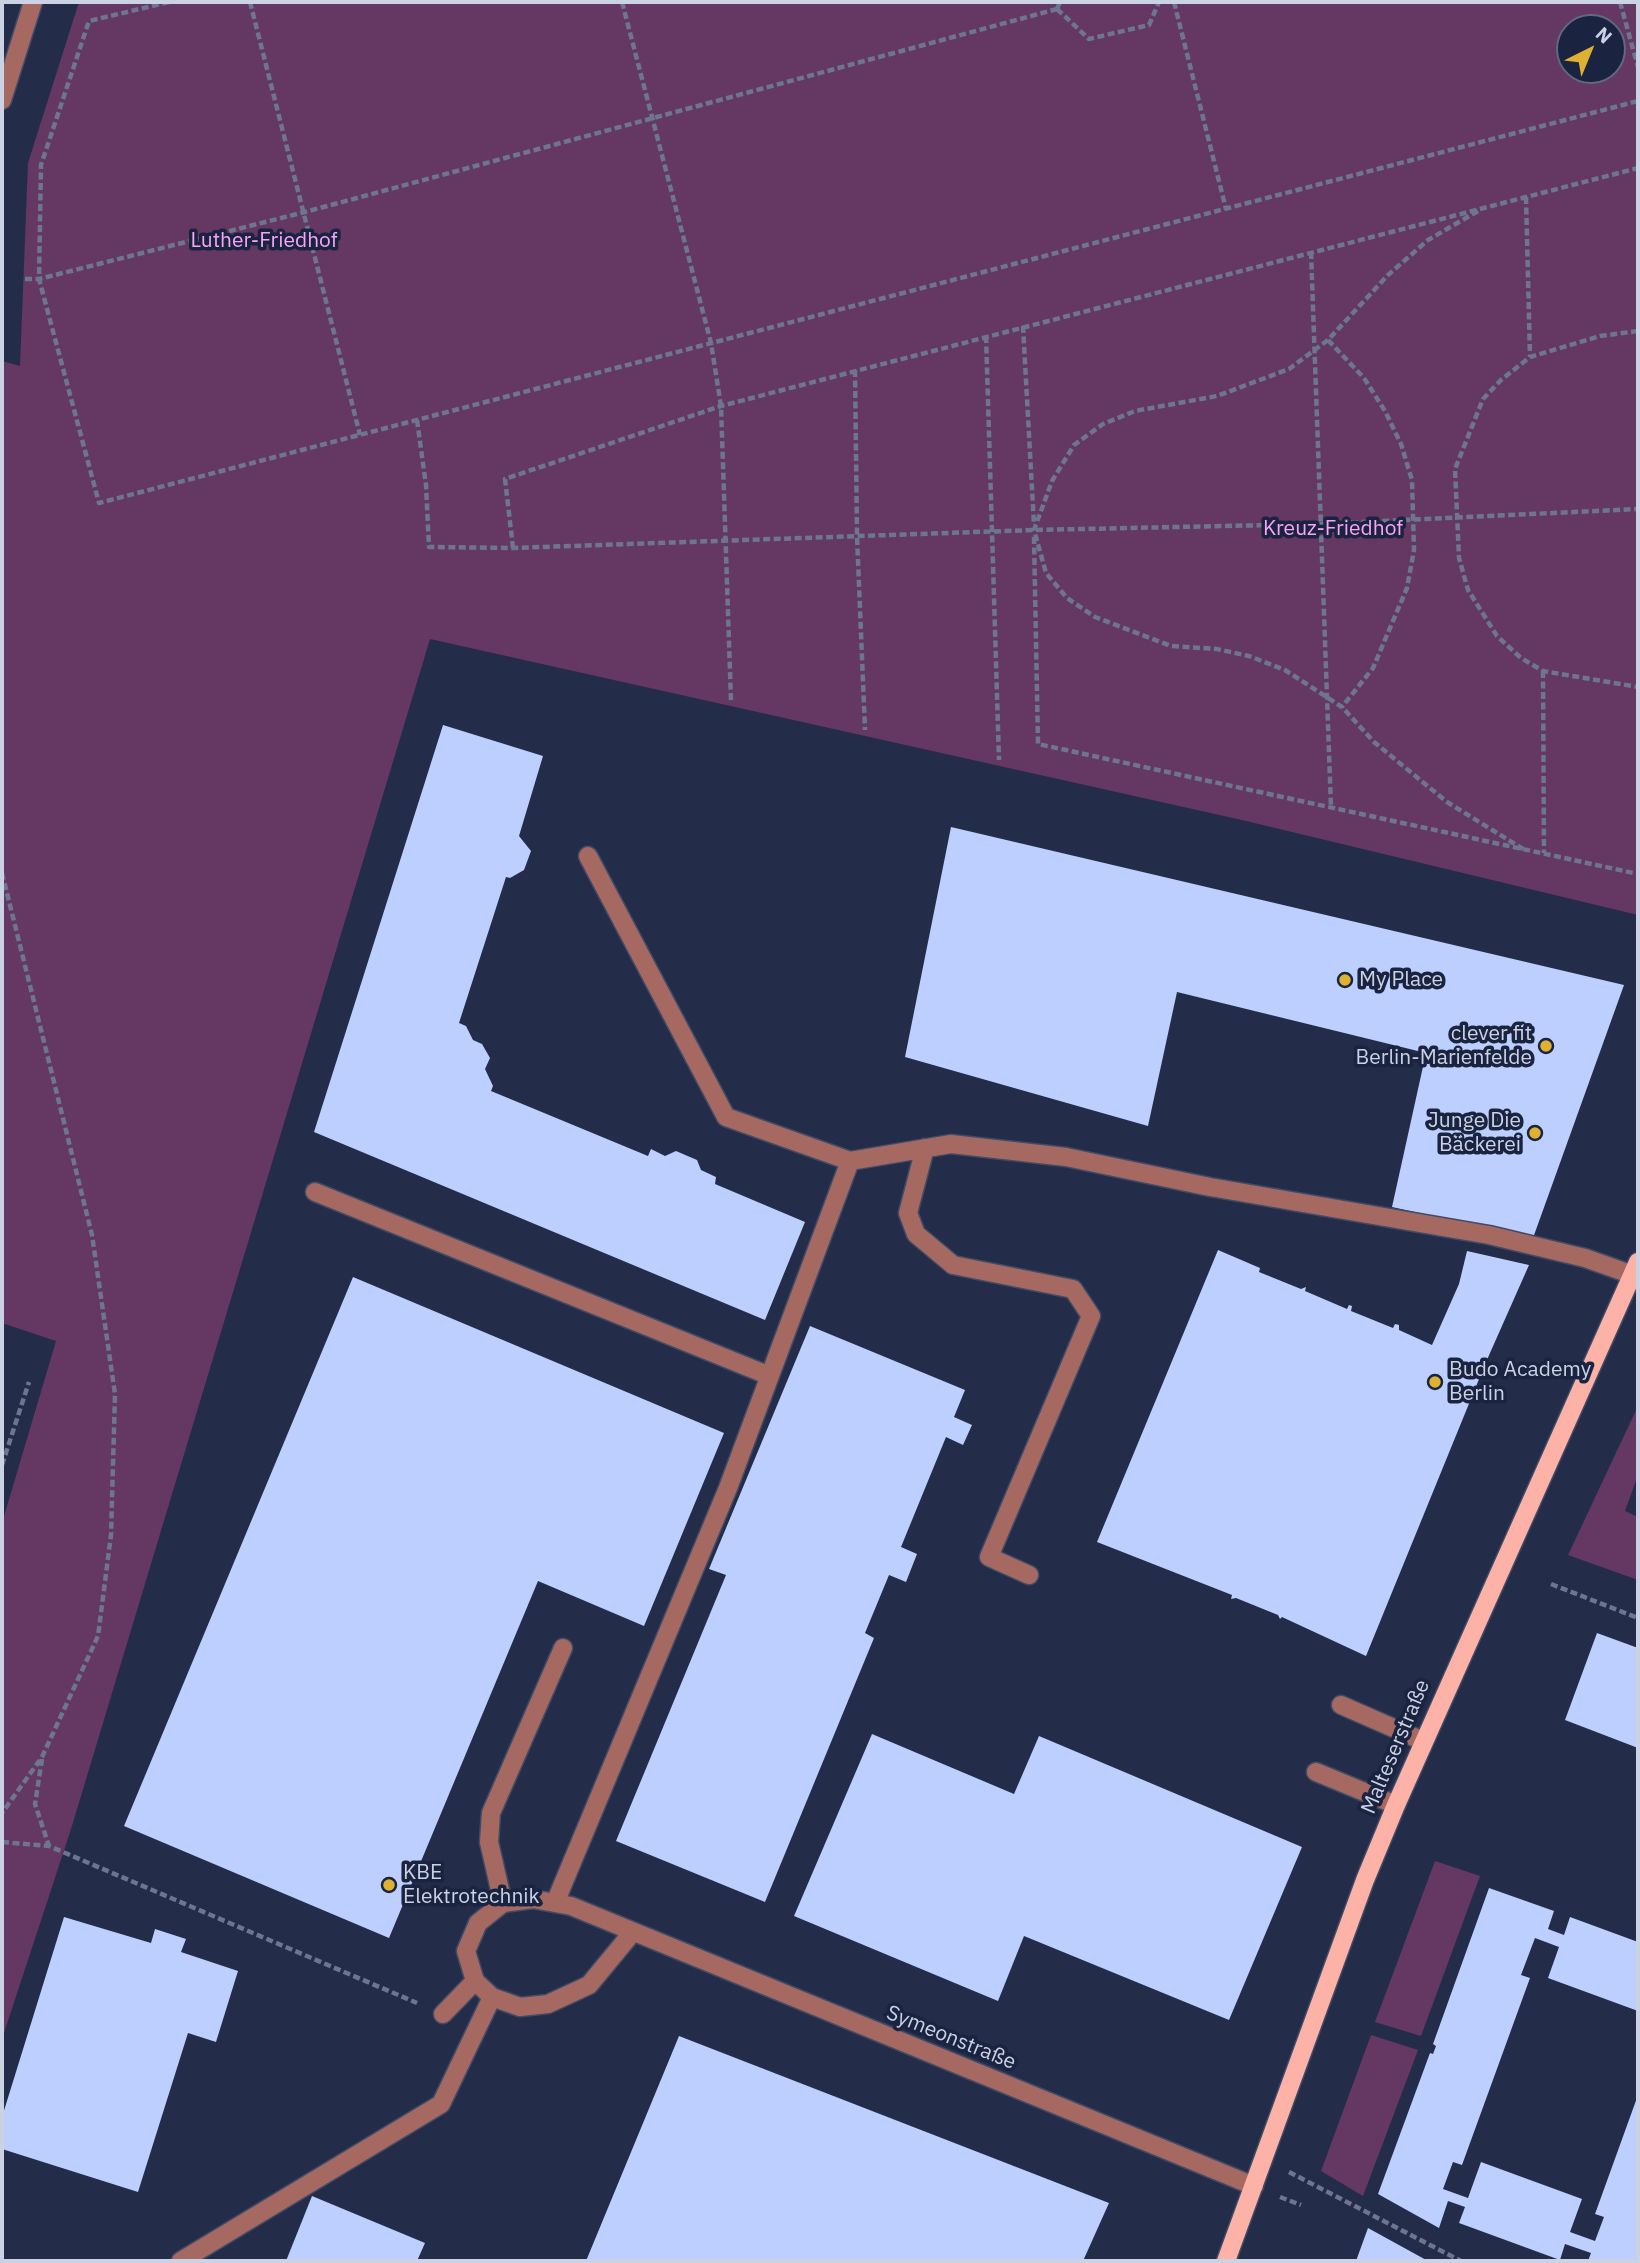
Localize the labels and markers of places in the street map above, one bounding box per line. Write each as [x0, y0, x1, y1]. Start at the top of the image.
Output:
place label: My Place [1359, 967, 1443, 993]
marker: My Place [1337, 972, 1353, 988]
place label: clever fit Berlin-Marienfelde [1355, 1021, 1532, 1071]
marker: clever fit Berlin-Marienfelde [1538, 1038, 1554, 1054]
place label: Junge Die Bäckerei [1428, 1108, 1521, 1158]
marker: Junge Die Bäckerei [1527, 1125, 1543, 1141]
place label: Budo Academy Berlin [1449, 1357, 1591, 1407]
marker: Budo Academy Berlin [1427, 1374, 1443, 1390]
place label: KBE Elektrotechnik [403, 1860, 540, 1910]
marker: KBE Elektrotechnik [381, 1877, 397, 1893]

